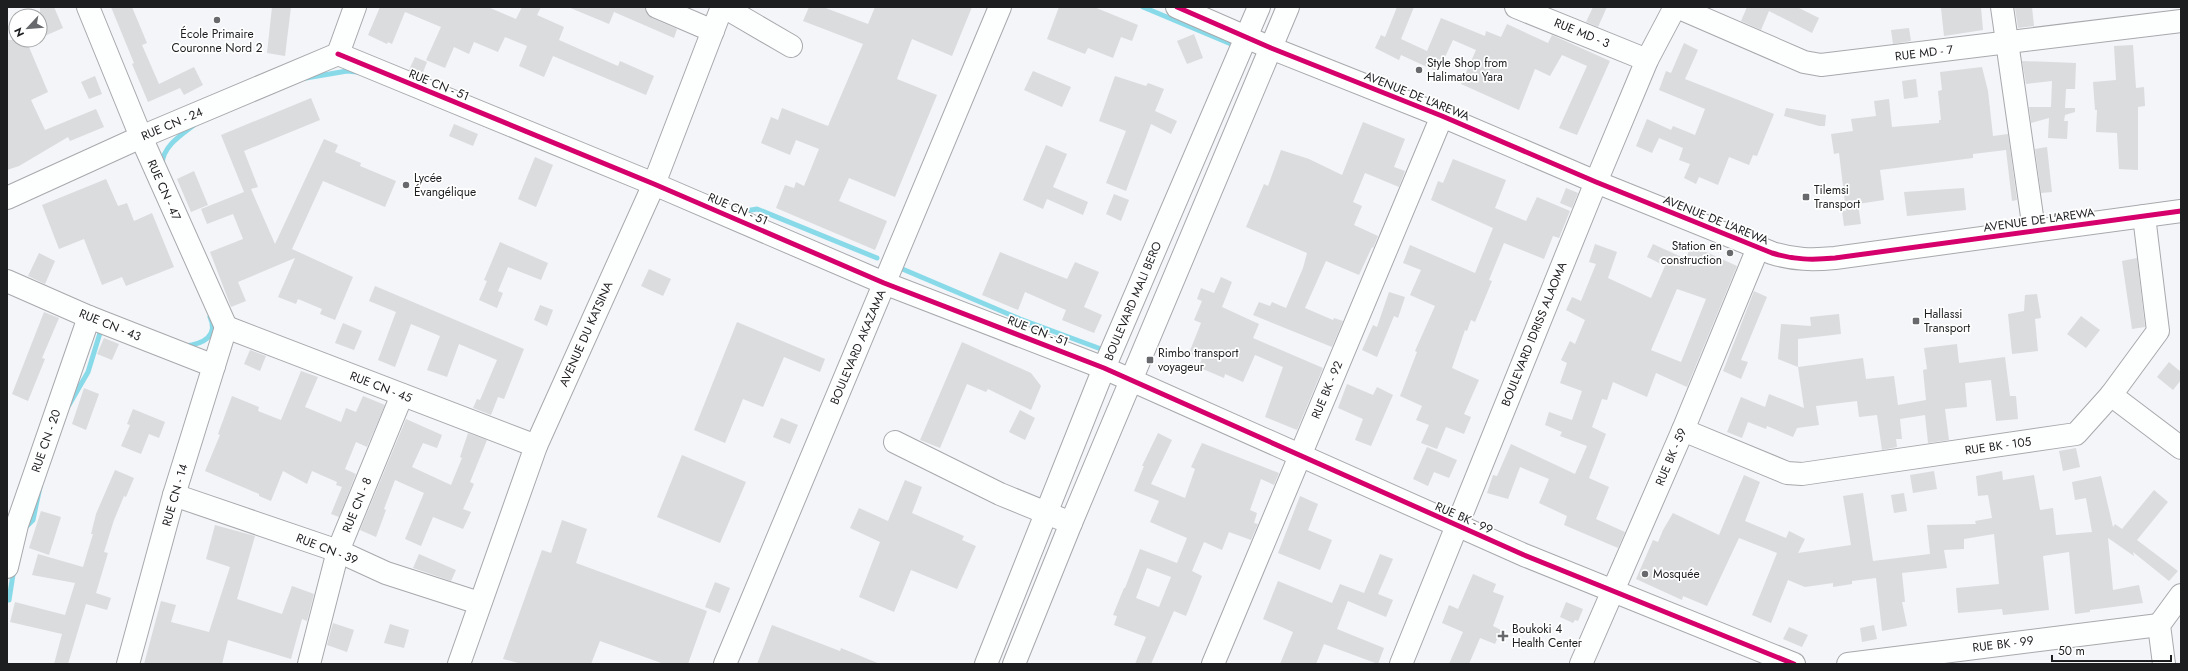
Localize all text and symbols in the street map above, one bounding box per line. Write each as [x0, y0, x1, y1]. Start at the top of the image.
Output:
north arrow [8, 8, 48, 48]
street label: RUE MD - 3 [1551, 14, 1613, 52]
marker: École Primaire Couronne Nord 2 [212, 15, 222, 25]
text: N [10, 25, 28, 40]
place label: École Primaire Couronne Nord 2 [171, 25, 263, 57]
street label: RUE MD - 7 [1894, 40, 1955, 65]
place label: Style Shop from Halimatou Yara [1427, 54, 1507, 86]
street label: RUE CN - 51 [406, 65, 472, 105]
marker: Style Shop from Halimatou Yara [1414, 65, 1424, 75]
street label: AVENUE DE L'AREWA [1362, 67, 1473, 125]
street label: RUE CN - 24 [138, 103, 206, 145]
street label: RUE CN - 47 [143, 157, 186, 224]
place label: Lycée Évangélique [414, 169, 476, 201]
marker: Lycée Évangélique [401, 180, 411, 190]
place label: Tilemsi Transport [1814, 181, 1860, 213]
street label: RUE CN - 51 [705, 188, 771, 230]
street label: AVENUE DE L'AREWA [1661, 191, 1772, 249]
marker: Tilemsi Transport [1801, 192, 1811, 202]
street label: AVENUE DE L'AREWA [1982, 203, 2096, 237]
place label: Station en construction [1661, 237, 1722, 269]
street label: BOULEVARD MALI BERO [1100, 239, 1166, 363]
marker: Station en construction [1725, 248, 1735, 258]
street label: BOULEVARD IDRISS ALAOMA [1497, 259, 1571, 409]
street label: AVENUE DU KATSINA [555, 278, 617, 390]
street label: BOULEVARD AKAZAMA [826, 287, 890, 407]
street label: RUE CN - 43 [76, 304, 144, 346]
place label: Hallassi Transport [1924, 305, 1970, 337]
street label: RUE CN - 51 [1005, 311, 1071, 351]
marker: Hallassi Transport [1911, 316, 1921, 326]
place label: Rimbo transport voyageur [1158, 344, 1239, 376]
marker: Rimbo transport voyageur [1145, 355, 1155, 365]
street label: RUE BK - 92 [1307, 358, 1347, 422]
street label: RUE CN - 45 [347, 367, 415, 407]
street label: RUE CN - 20 [27, 407, 65, 475]
street label: RUE BK - 59 [1651, 425, 1691, 489]
street label: RUE BK - 105 [1964, 432, 2033, 460]
street label: RUE CN - 14 [158, 462, 192, 528]
street label: RUE CN - 8 [338, 475, 376, 535]
street label: RUE BK - 99 [1432, 497, 1496, 539]
street label: RUE CN - 39 [293, 529, 361, 569]
place label: Mosquée [1653, 565, 1700, 583]
marker: Mosquée [1640, 569, 1650, 579]
place label: Boukoki 4 Health Center [1512, 620, 1583, 652]
marker: Boukoki 4 Health Center [1497, 630, 1509, 642]
street label: RUE BK - 99 [1971, 631, 2035, 657]
scale bar [2052, 637, 2171, 663]
text: 50 m [2058, 642, 2085, 660]

